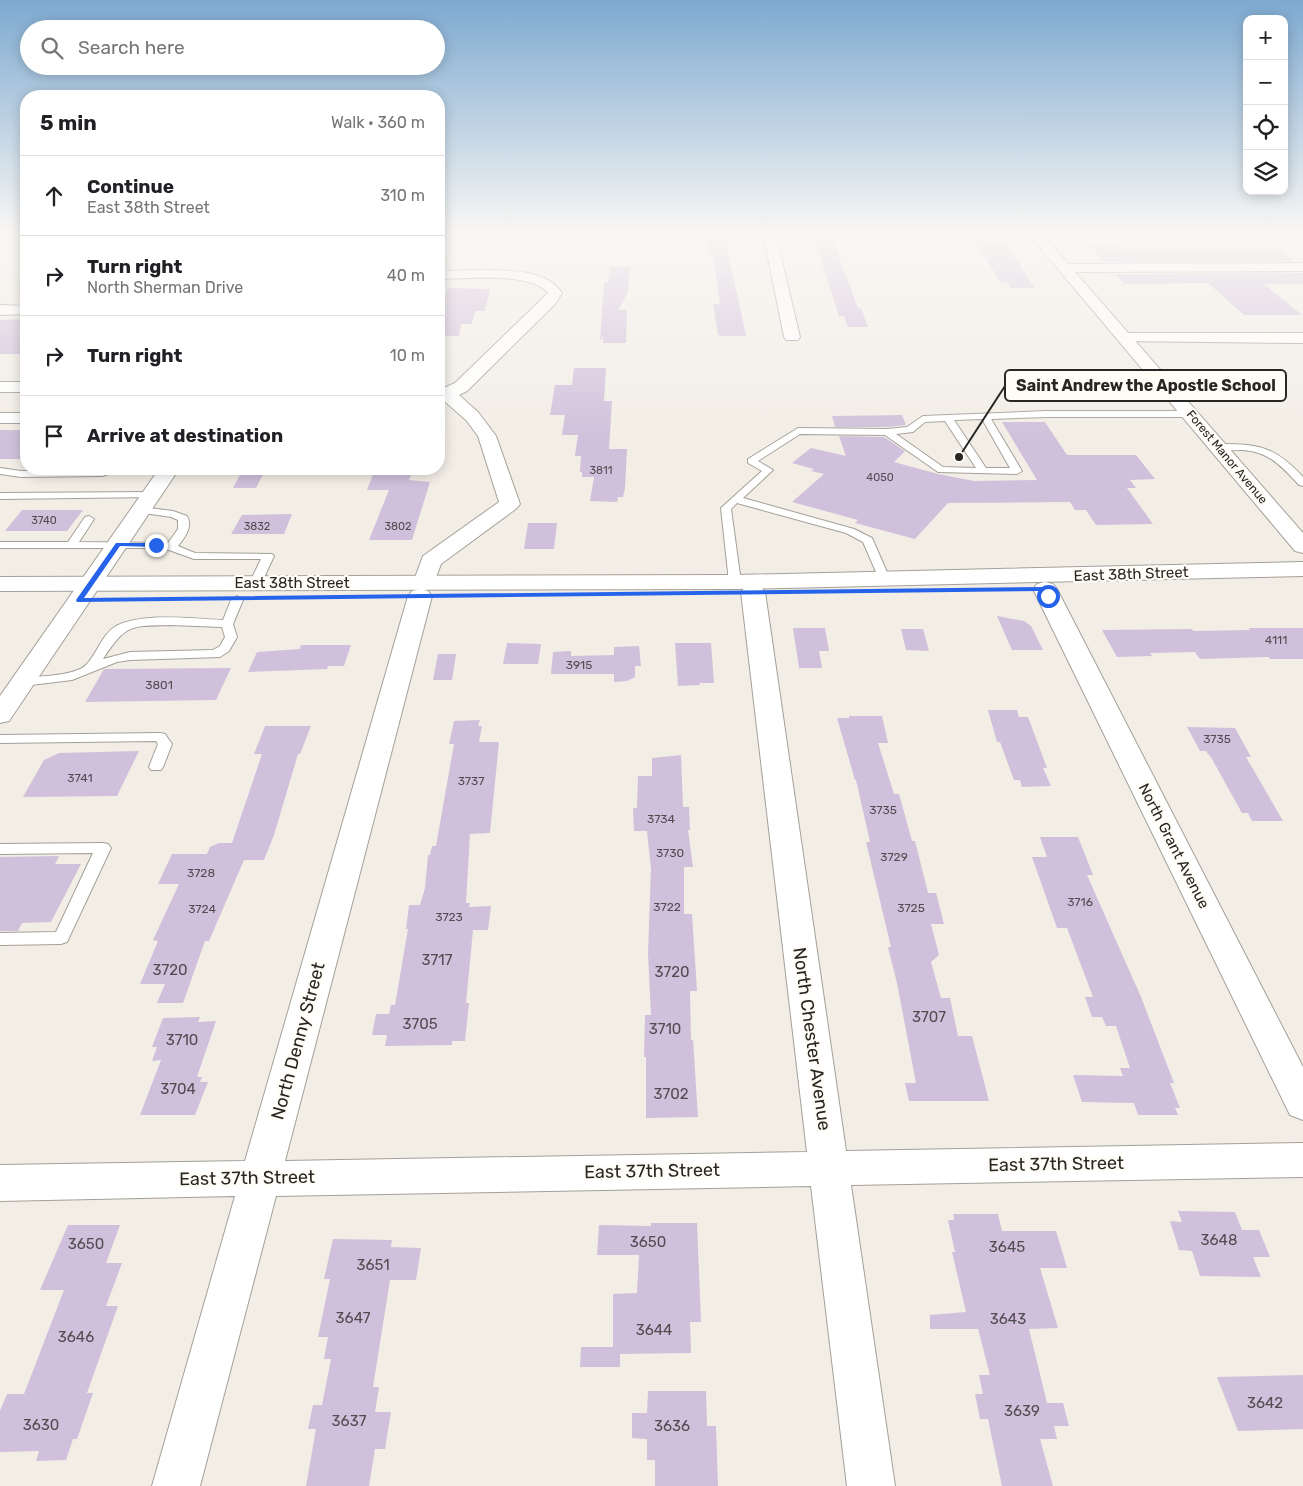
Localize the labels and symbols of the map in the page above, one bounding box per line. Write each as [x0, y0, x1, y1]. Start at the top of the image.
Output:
callout: Saint Andrew the Apostle School [1005, 370, 1286, 401]
text: Saint Andrew the Apostle School [1016, 376, 1276, 395]
street label: Forest Manor Avenue [1184, 407, 1270, 507]
house number: 3811 [589, 464, 613, 477]
house number: 4050 [866, 471, 894, 484]
house number: 3740 [31, 514, 57, 527]
house number: 3832 [244, 520, 270, 533]
house number: 3802 [384, 520, 412, 533]
route end [145, 534, 168, 557]
street label: East 38th Street [1073, 563, 1189, 585]
street label: East 38th Street [234, 574, 350, 592]
route start [1037, 585, 1060, 608]
house number: 4111 [1265, 633, 1287, 647]
house number: 3915 [566, 658, 592, 672]
house number: 3801 [145, 678, 173, 692]
house number: 3735 [1203, 732, 1231, 746]
house number: 3741 [67, 771, 93, 785]
house number: 3737 [458, 774, 484, 788]
street label: North Grant Avenue [1135, 780, 1213, 912]
house number: 3735 [869, 803, 897, 817]
house number: 3734 [647, 812, 676, 826]
house number: 3730 [656, 846, 684, 860]
house number: 3729 [880, 850, 908, 864]
house number: 3728 [187, 866, 215, 880]
house number: 3716 [1067, 895, 1093, 909]
house number: 3722 [653, 900, 681, 914]
house number: 3725 [897, 901, 925, 915]
house number: 3724 [188, 902, 216, 916]
house number: 3723 [435, 910, 463, 924]
street label: North Chester Avenue [788, 946, 836, 1132]
house number: 3717 [422, 951, 453, 969]
street label: North Denny Street [266, 960, 330, 1122]
house number: 3720 [152, 961, 188, 979]
house number: 3720 [654, 963, 690, 981]
house number: 3707 [912, 1008, 946, 1026]
house number: 3705 [402, 1015, 438, 1033]
house number: 3710 [649, 1020, 681, 1038]
house number: 3710 [166, 1031, 198, 1049]
house number: 3704 [160, 1080, 196, 1098]
house number: 3702 [653, 1085, 689, 1103]
street label: East 37th Street [988, 1152, 1124, 1176]
street label: East 37th Street [584, 1159, 720, 1183]
street label: East 37th Street [179, 1166, 315, 1190]
house number: 3648 [1201, 1231, 1237, 1249]
house number: 3650 [630, 1233, 666, 1251]
house number: 3650 [68, 1235, 104, 1253]
house number: 3645 [989, 1238, 1025, 1256]
house number: 3651 [356, 1256, 390, 1274]
house number: 3647 [336, 1309, 371, 1327]
house number: 3643 [990, 1310, 1026, 1328]
house number: 3644 [636, 1321, 672, 1339]
house number: 3646 [58, 1328, 94, 1346]
house number: 3642 [1247, 1394, 1283, 1412]
house number: 3639 [1004, 1402, 1040, 1420]
house number: 3637 [332, 1412, 367, 1430]
house number: 3630 [23, 1416, 59, 1434]
house number: 3636 [654, 1417, 690, 1435]

